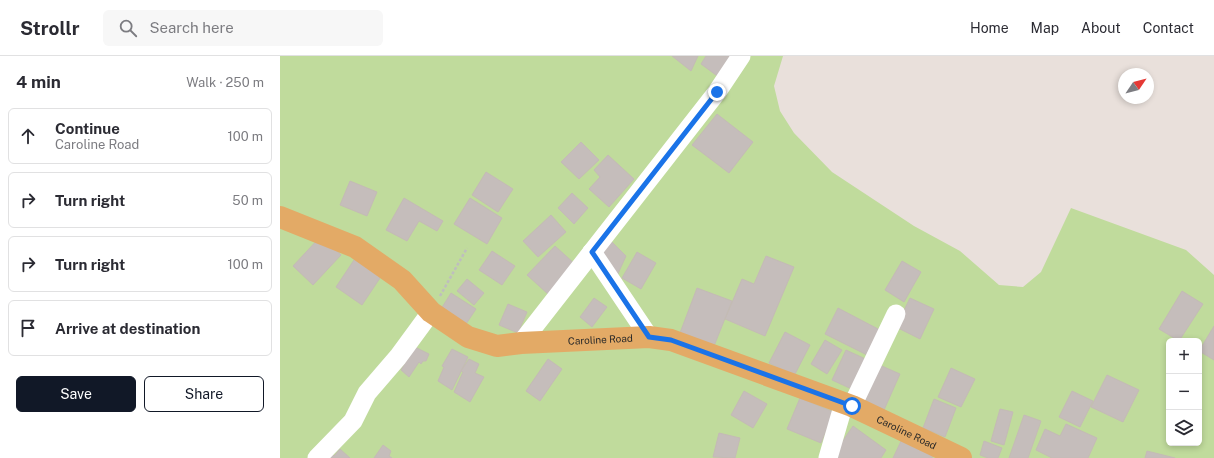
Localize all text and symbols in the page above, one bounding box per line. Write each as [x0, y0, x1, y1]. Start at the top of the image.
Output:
search box [103, 10, 383, 46]
text: Strollr [20, 17, 79, 39]
icon: search [117, 17, 139, 39]
text: Search here [149, 19, 234, 36]
text: Home [970, 20, 1009, 36]
text: Map [1031, 20, 1059, 36]
text: About [1081, 20, 1121, 36]
text: Contact [1143, 20, 1194, 36]
north arrow [1118, 68, 1154, 104]
text: 4 min [16, 72, 61, 92]
text: Walk · 250 m [186, 75, 264, 90]
route end [708, 83, 726, 101]
text: Continue [55, 120, 120, 137]
icon: ahead [17, 125, 39, 147]
text: 100 m [227, 129, 263, 144]
text: Caroline Road [55, 137, 139, 152]
icon: right [17, 189, 39, 211]
text: Turn right [55, 192, 125, 209]
text: 50 m [232, 193, 263, 208]
icon: right [17, 253, 39, 275]
text: Turn right [55, 256, 125, 273]
text: 100 m [227, 257, 263, 272]
icon: arrive [17, 317, 39, 339]
text: Arrive at destination [55, 320, 200, 337]
street label: Caroline Road [568, 332, 633, 347]
map controls [1166, 338, 1202, 446]
button: + [1166, 338, 1202, 374]
button: − [1166, 374, 1202, 410]
button: Save [16, 376, 136, 412]
button: Share [144, 376, 264, 412]
route start [843, 397, 861, 415]
button: layers [1166, 410, 1202, 446]
street label: Caroline Road [875, 413, 938, 451]

